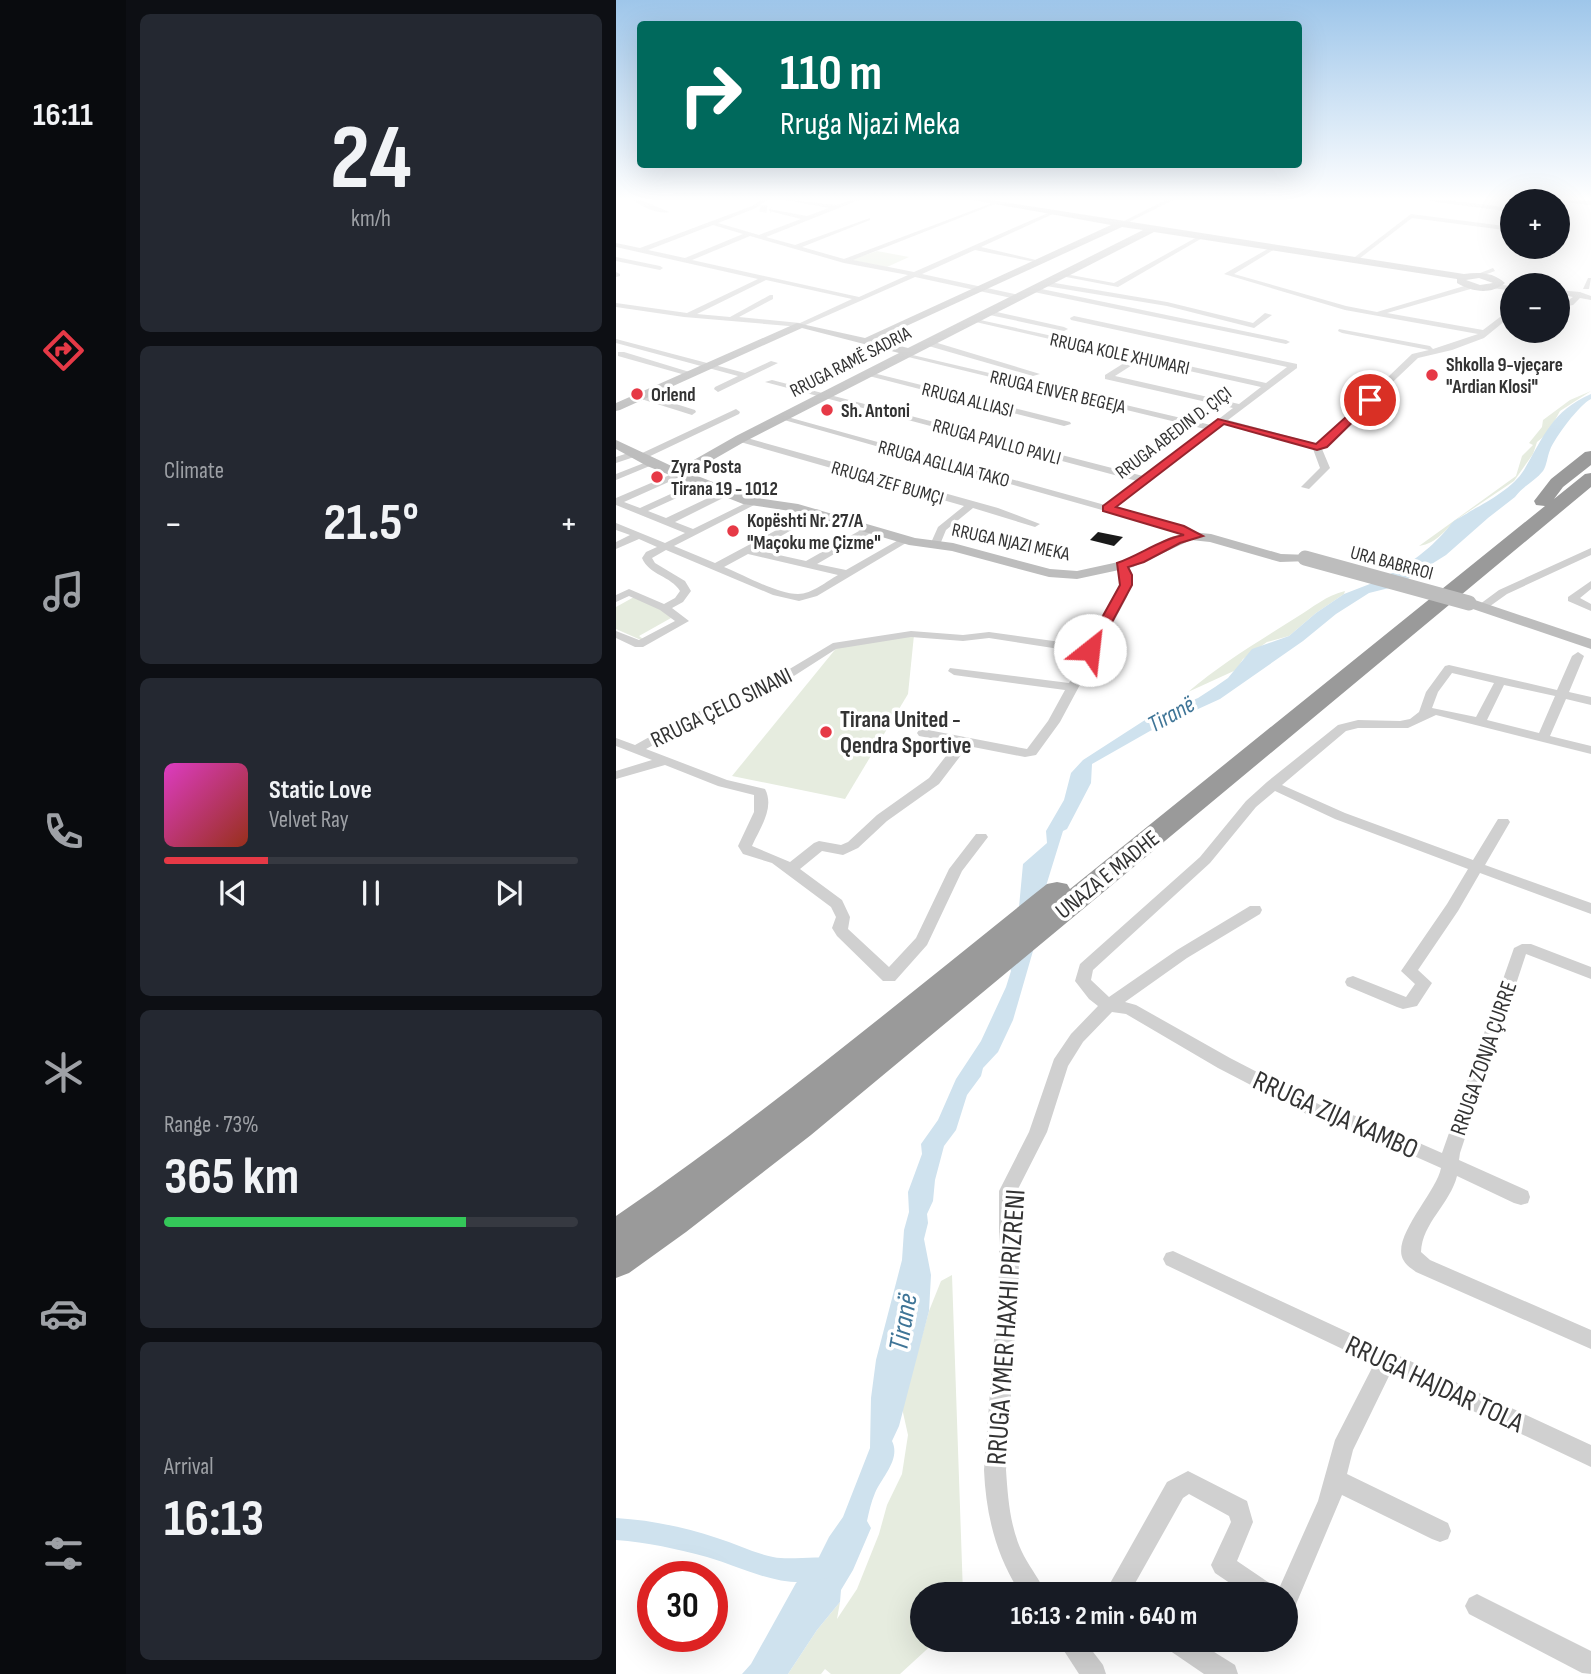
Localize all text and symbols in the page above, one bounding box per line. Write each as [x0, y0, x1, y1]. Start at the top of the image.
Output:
text: 110 m [780, 45, 882, 104]
icon: right [665, 49, 756, 140]
text: 16:11 [33, 96, 93, 135]
text: 24 [330, 105, 412, 214]
text: Rruga Njazi Meka [780, 105, 960, 144]
map controls [1500, 189, 1570, 343]
button: + [1500, 189, 1570, 259]
text: km/h [351, 205, 391, 233]
button: − [1500, 273, 1570, 343]
street label: RRUGA RAMË SADRIA [786, 322, 916, 403]
icon: directions [39, 326, 88, 375]
street label: RRUGA KOLE XHUMARI [1048, 328, 1192, 381]
place label: Shkolla 9-vjeçare "Ardian Klosi" [1446, 354, 1563, 399]
street label: RRUGA ENVER BEGEJA [988, 366, 1129, 419]
marker: Shkolla 9-vjeçare "Ardian Klosi" [1424, 367, 1440, 383]
pin [1340, 370, 1400, 430]
street label: RRUGA ALLIASI [919, 378, 1016, 423]
icon: arrive [1351, 381, 1389, 419]
street label: RRUGA ABEDIN D. ÇIÇI [1111, 382, 1237, 484]
place label: Orlend [651, 384, 695, 407]
marker: Orlend [629, 386, 645, 402]
place label: Sh. Antoni [841, 400, 910, 423]
marker: Sh. Antoni [819, 402, 835, 418]
street label: RRUGA PAVLLO PAVLI [930, 414, 1063, 471]
street label: RRUGA AGLLAIA TAKO [875, 436, 1012, 493]
place label: Zyra Posta Tirana 19 - 1012 [671, 456, 778, 501]
street label: RRUGA ZEF BUMÇI [829, 456, 946, 510]
text: Climate [164, 457, 224, 485]
marker: Zyra Posta Tirana 19 - 1012 [649, 469, 665, 485]
text: 21.5° [323, 492, 419, 555]
text: − [164, 502, 183, 547]
text: + [559, 502, 578, 547]
place label: Kopështi Nr. 27/A "Maçoku me Çizme" [747, 510, 881, 555]
street label: RRUGA NJAZI MEKA [950, 519, 1073, 566]
marker: Kopështi Nr. 27/A "Maçoku me Çizme" [725, 523, 741, 539]
street label: URA BABRROI [1348, 541, 1436, 586]
icon: music [39, 567, 88, 616]
position arrow [1053, 613, 1127, 687]
street label: RRUGA ÇELO SINANI [646, 662, 797, 754]
water label: Tiranë [1143, 689, 1200, 739]
place label: Tirana United - Qendra Sportive [840, 706, 971, 760]
marker: Tirana United - Qendra Sportive [818, 724, 834, 740]
text: Static Love [269, 775, 372, 806]
text: Velvet Ray [269, 806, 349, 834]
icon: phone [39, 807, 88, 856]
street label: UNAZA E MADHE [1050, 824, 1165, 925]
icon: previous [214, 874, 252, 912]
icon: pause [352, 874, 390, 912]
icon: next [490, 874, 528, 912]
street label: RRUGA ZONJA ÇURRE [1444, 978, 1523, 1139]
icon: climate [39, 1048, 88, 1097]
street label: RRUGA ZIJA KAMBO [1248, 1064, 1423, 1166]
text: Range · 73% [164, 1111, 259, 1139]
text: 365 km [164, 1146, 299, 1209]
street label: RRUGA YMER HAXHI PRIZRENI [980, 1188, 1033, 1466]
icon: car [39, 1289, 88, 1338]
water label: Tiranë [882, 1291, 925, 1354]
street label: RRUGA HAJDAR TOLA [1340, 1329, 1529, 1440]
text: Arrival [164, 1453, 213, 1481]
text: 16:13 [164, 1488, 264, 1551]
icon: filters [39, 1529, 88, 1578]
speed limit sign: 30 [637, 1561, 728, 1652]
text: 16:13 · 2 min · 640 m [1011, 1601, 1197, 1632]

